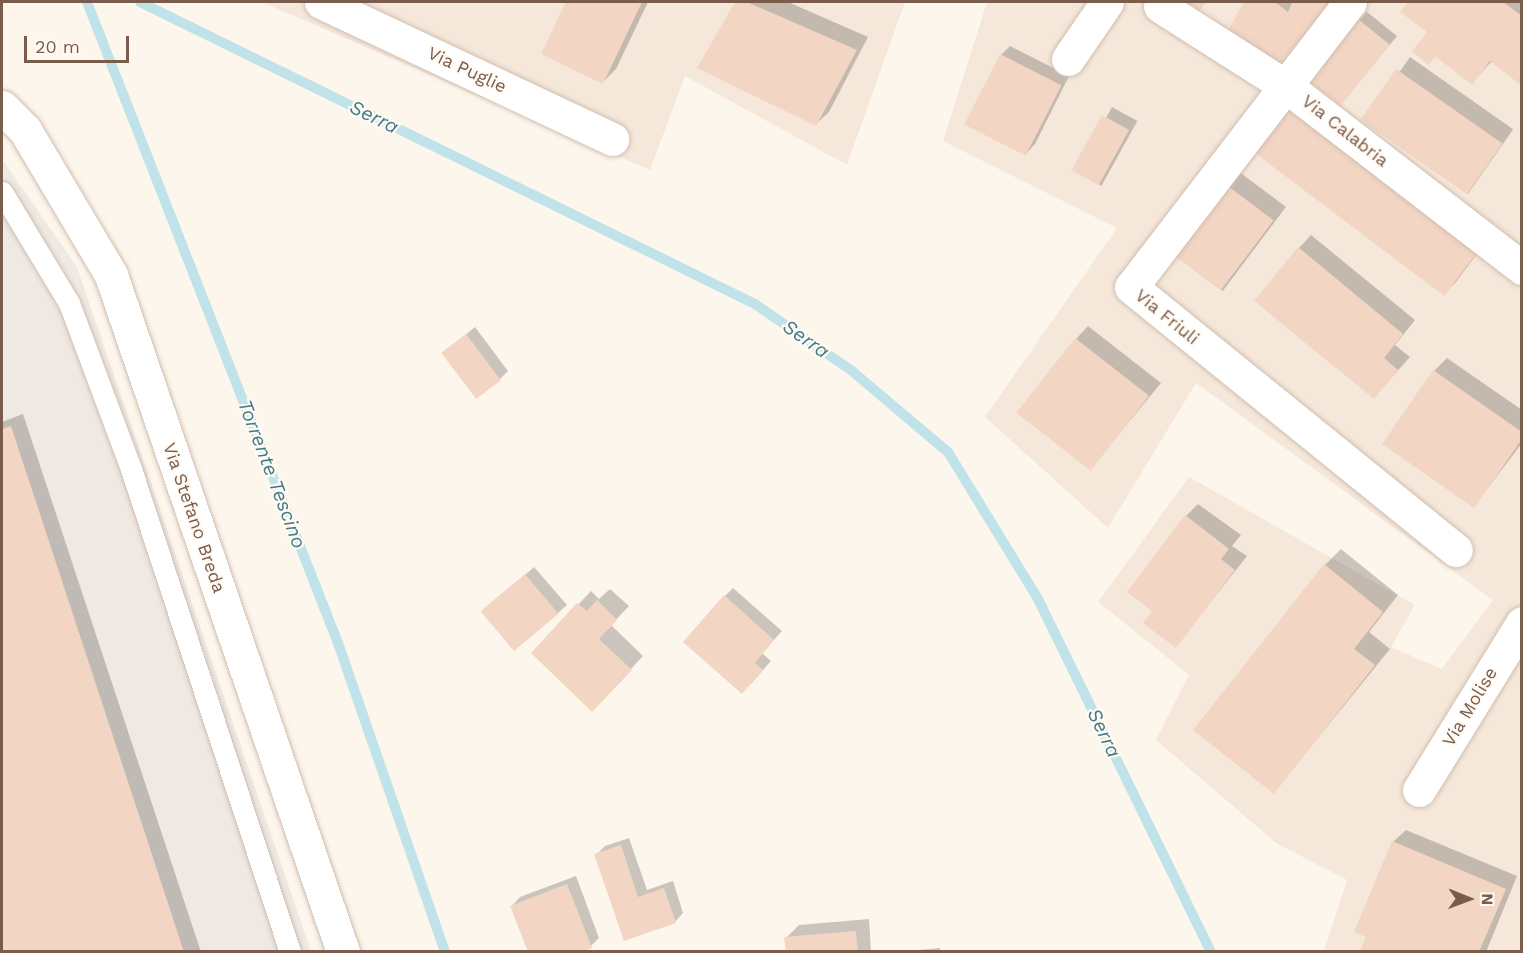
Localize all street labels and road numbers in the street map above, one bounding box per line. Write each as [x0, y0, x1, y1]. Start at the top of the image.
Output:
street label: Via Puglie [424, 42, 510, 98]
street label: Via Calabria [1297, 90, 1393, 172]
street label: Via Friuli [1130, 285, 1204, 349]
street label: Via Stefano Breda [158, 440, 230, 596]
street label: Via Molise [1438, 663, 1502, 751]

